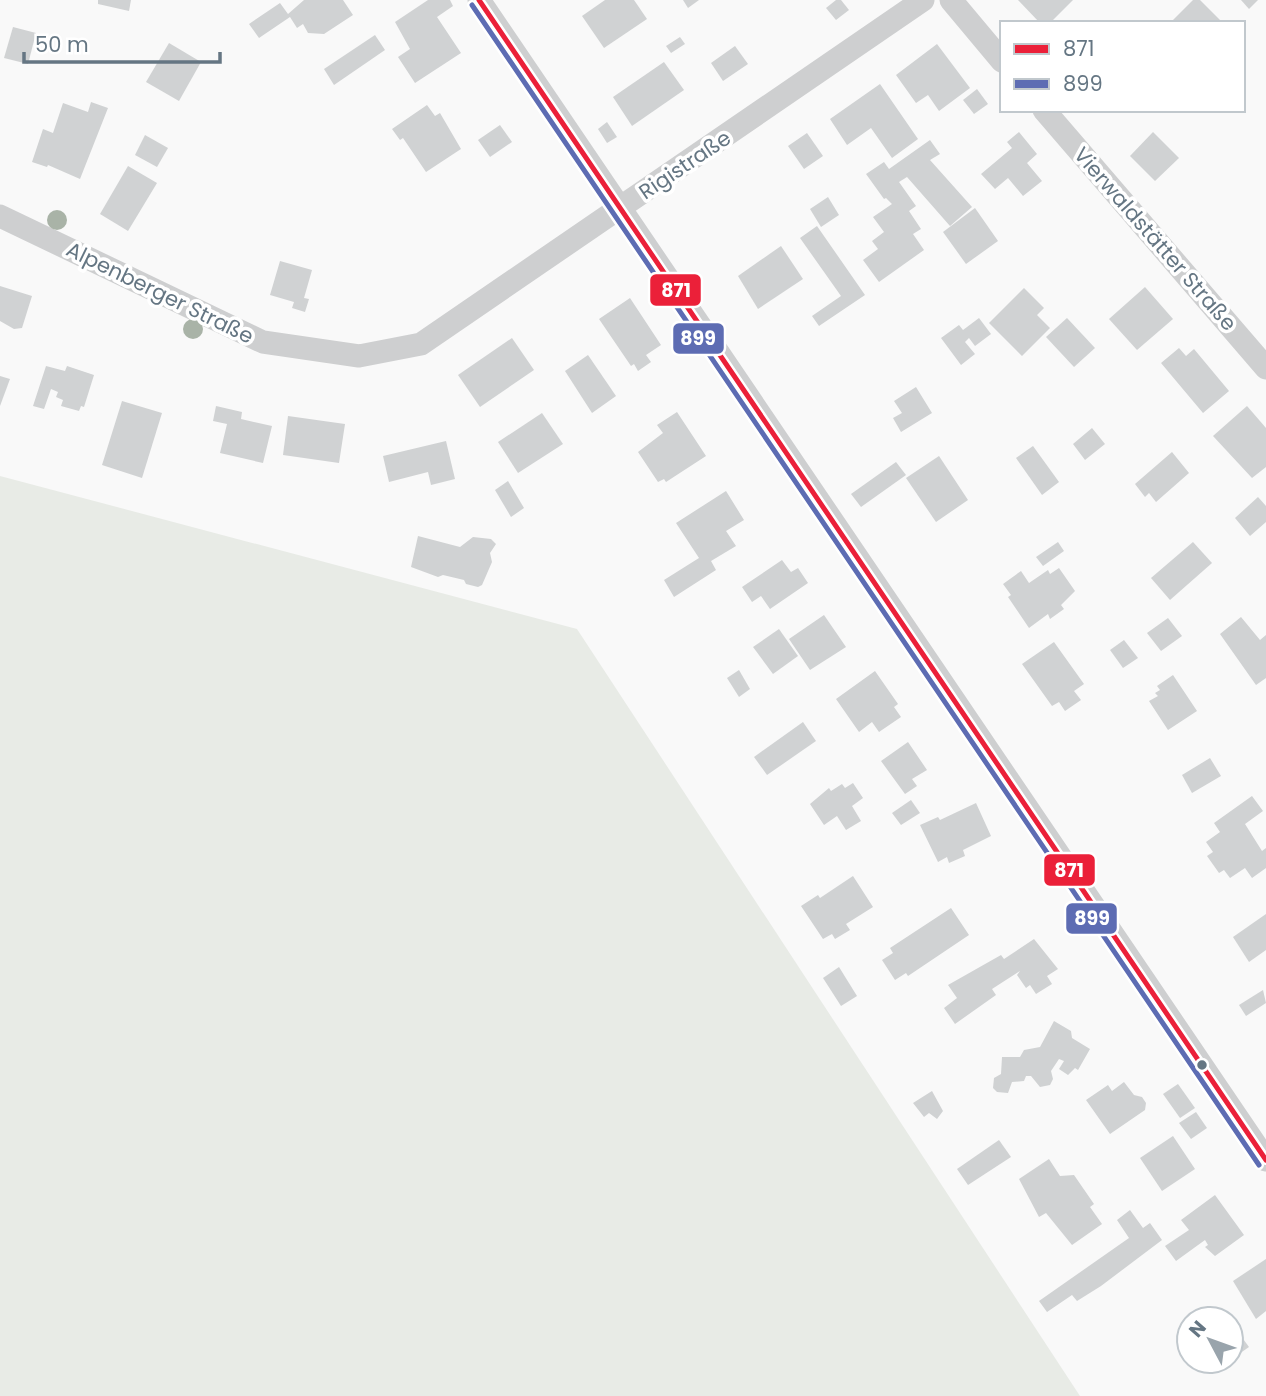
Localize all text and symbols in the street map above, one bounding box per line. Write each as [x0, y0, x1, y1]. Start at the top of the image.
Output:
scale bar [24, 21, 220, 65]
legend [1000, 21, 1245, 112]
text: 50 m [35, 30, 89, 59]
text: 871 [1063, 34, 1094, 63]
text: 899 [1063, 69, 1103, 98]
street label: Rigistraße [633, 123, 736, 206]
street label: Vierwaldstätter Straße [1067, 141, 1243, 337]
street label: Alpenberger Straße [62, 235, 259, 351]
line badge: 871 [649, 273, 702, 307]
text: 871 [661, 277, 691, 304]
line badge: 899 [672, 322, 725, 355]
text: 899 [680, 325, 716, 352]
line badge: 871 [1043, 853, 1096, 887]
text: 871 [1054, 857, 1084, 884]
line badge: 899 [1065, 902, 1118, 935]
text: 899 [1074, 905, 1110, 932]
unlabelled marker [1195, 1058, 1209, 1072]
north arrow [1175, 1305, 1245, 1375]
text: N [1183, 1315, 1212, 1343]

